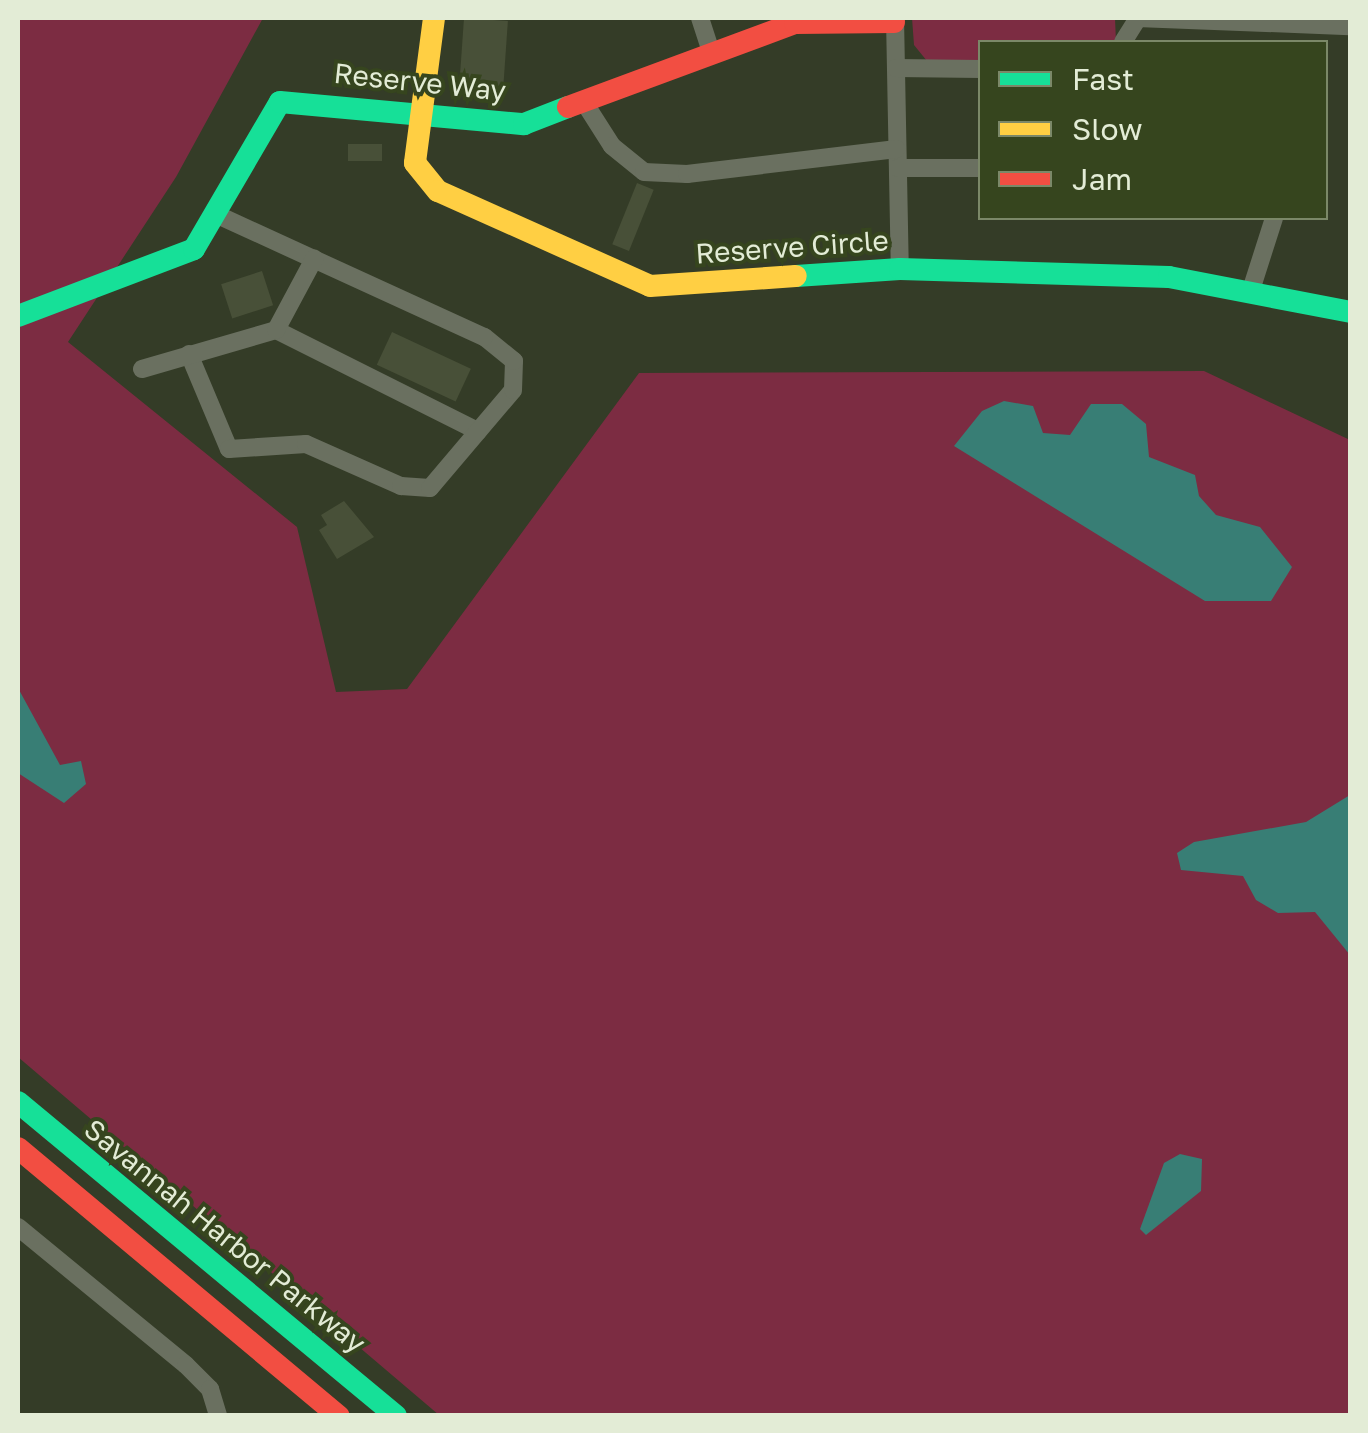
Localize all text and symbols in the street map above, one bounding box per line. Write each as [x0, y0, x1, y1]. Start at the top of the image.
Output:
legend [978, 40, 1328, 220]
street label: Reserve Way [332, 56, 508, 108]
text: Fast [1072, 61, 1134, 97]
text: Slow [1072, 111, 1143, 147]
text: Jam [1072, 161, 1132, 197]
street label: Reserve Circle [694, 223, 890, 271]
street label: Savannah Harbor Parkway [78, 1112, 372, 1360]

